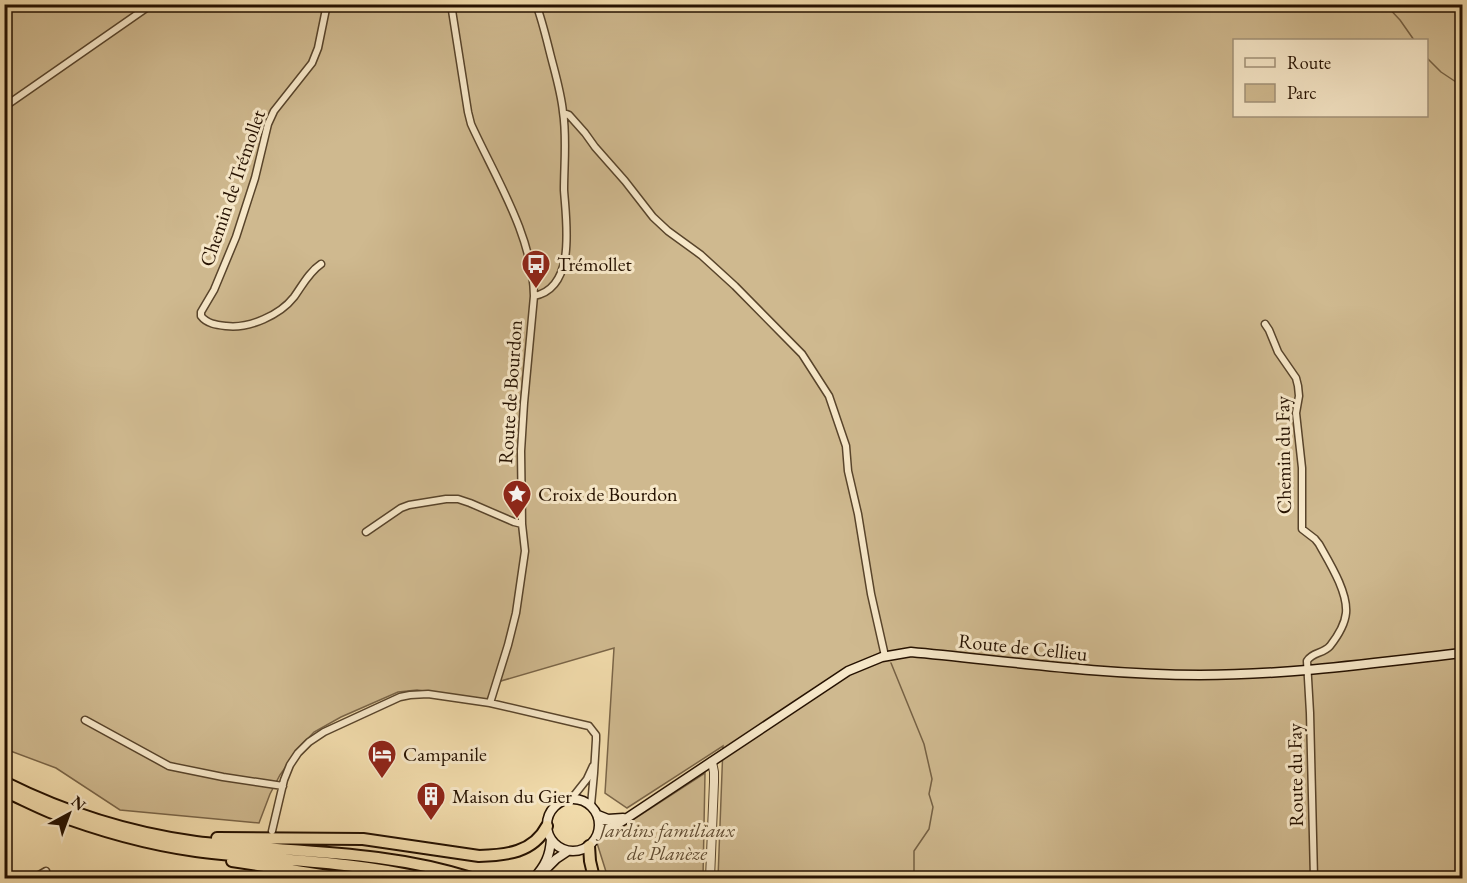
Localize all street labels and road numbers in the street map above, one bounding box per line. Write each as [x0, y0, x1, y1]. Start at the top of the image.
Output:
street label: Chemin de Trémollet [193, 106, 271, 270]
street label: Route de Bourdon [492, 319, 528, 465]
street label: Chemin du Fay [1269, 395, 1297, 514]
street label: Route de Cellieu [957, 627, 1089, 667]
street label: Route du Fay [1281, 723, 1309, 827]

